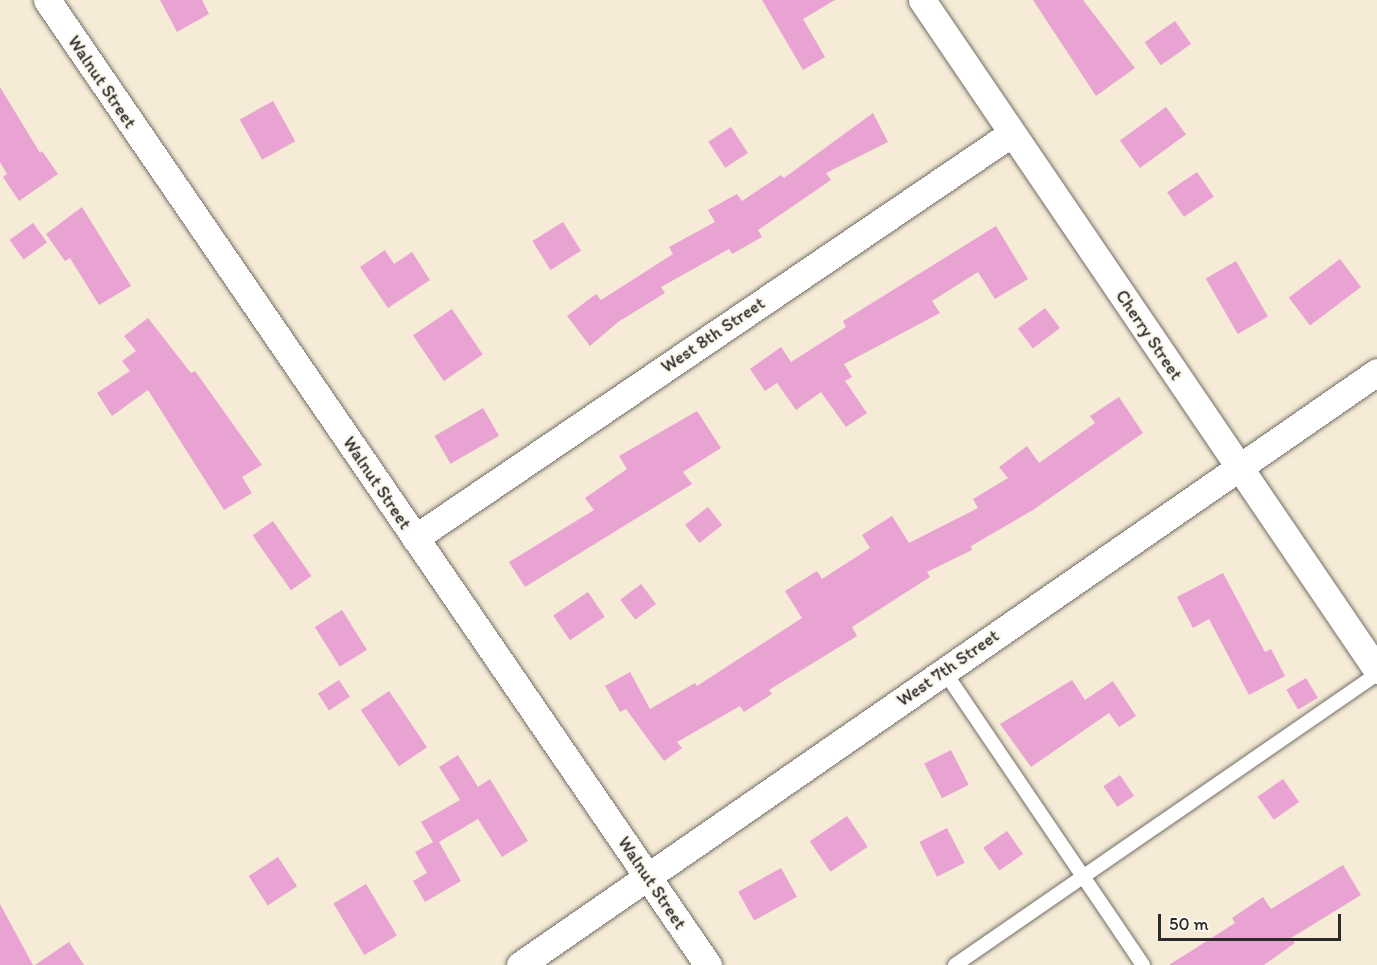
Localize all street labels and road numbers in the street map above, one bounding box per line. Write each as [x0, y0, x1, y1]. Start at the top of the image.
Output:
street label: Walnut Street [63, 32, 141, 132]
street label: Cherry Street [1111, 286, 1187, 384]
street label: West 8th Street [657, 293, 769, 377]
street label: Walnut Street [338, 433, 416, 533]
street label: West 7th Street [893, 625, 1003, 711]
street label: Walnut Street [613, 833, 691, 933]

